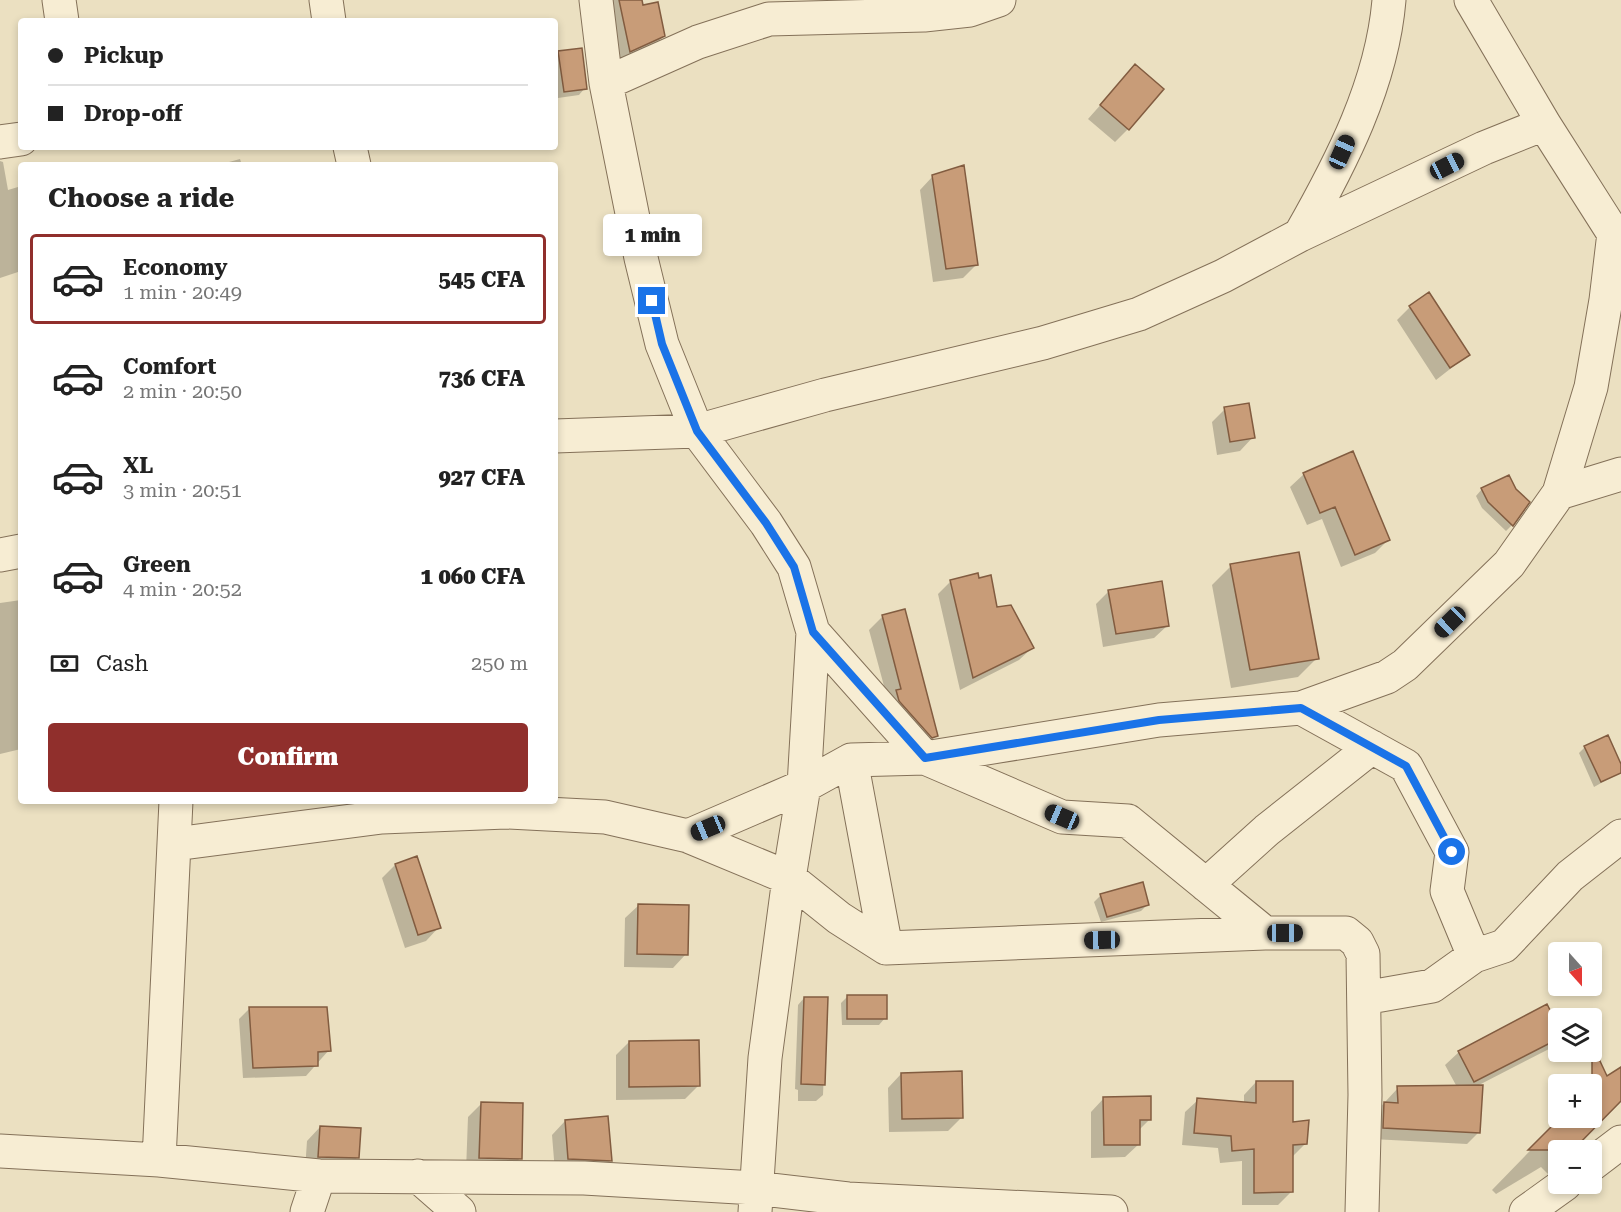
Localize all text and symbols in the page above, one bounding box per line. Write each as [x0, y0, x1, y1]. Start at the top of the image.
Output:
text: Pickup [84, 43, 164, 68]
text: Drop-off [84, 101, 182, 126]
car [1326, 132, 1358, 172]
car [1427, 150, 1467, 182]
text: Choose a ride [48, 182, 234, 214]
callout: 1 min [602, 214, 702, 256]
text: 1 min [624, 223, 681, 247]
icon: car [51, 252, 105, 306]
text: Economy [123, 255, 227, 280]
text: 545 CFA [438, 267, 525, 292]
text: 1 min · 20:49 [123, 280, 242, 304]
route end [638, 287, 665, 314]
icon: car [51, 351, 105, 405]
text: Comfort [123, 354, 216, 379]
text: 736 CFA [438, 366, 525, 391]
text: 2 min · 20:50 [123, 379, 242, 403]
icon: car [51, 450, 105, 504]
text: XL [123, 453, 153, 478]
text: 927 CFA [438, 465, 525, 490]
text: 3 min · 20:51 [123, 478, 242, 502]
icon: car [51, 549, 105, 603]
text: Green [123, 552, 191, 577]
text: 1 060 CFA [421, 564, 525, 589]
text: 4 min · 20:52 [123, 577, 242, 601]
car [1431, 603, 1469, 641]
icon: cash [48, 647, 81, 680]
text: Cash [96, 651, 148, 676]
text: 250 m [471, 651, 528, 675]
button: Confirm [48, 723, 528, 792]
car [1042, 802, 1082, 832]
car [688, 813, 728, 843]
route start [1438, 838, 1465, 865]
car [1267, 924, 1303, 942]
car [1084, 931, 1120, 949]
north arrow [1548, 942, 1602, 996]
map controls [1548, 942, 1602, 1194]
button: layers [1548, 1008, 1602, 1062]
button: + [1548, 1074, 1602, 1128]
button: − [1548, 1140, 1602, 1194]

